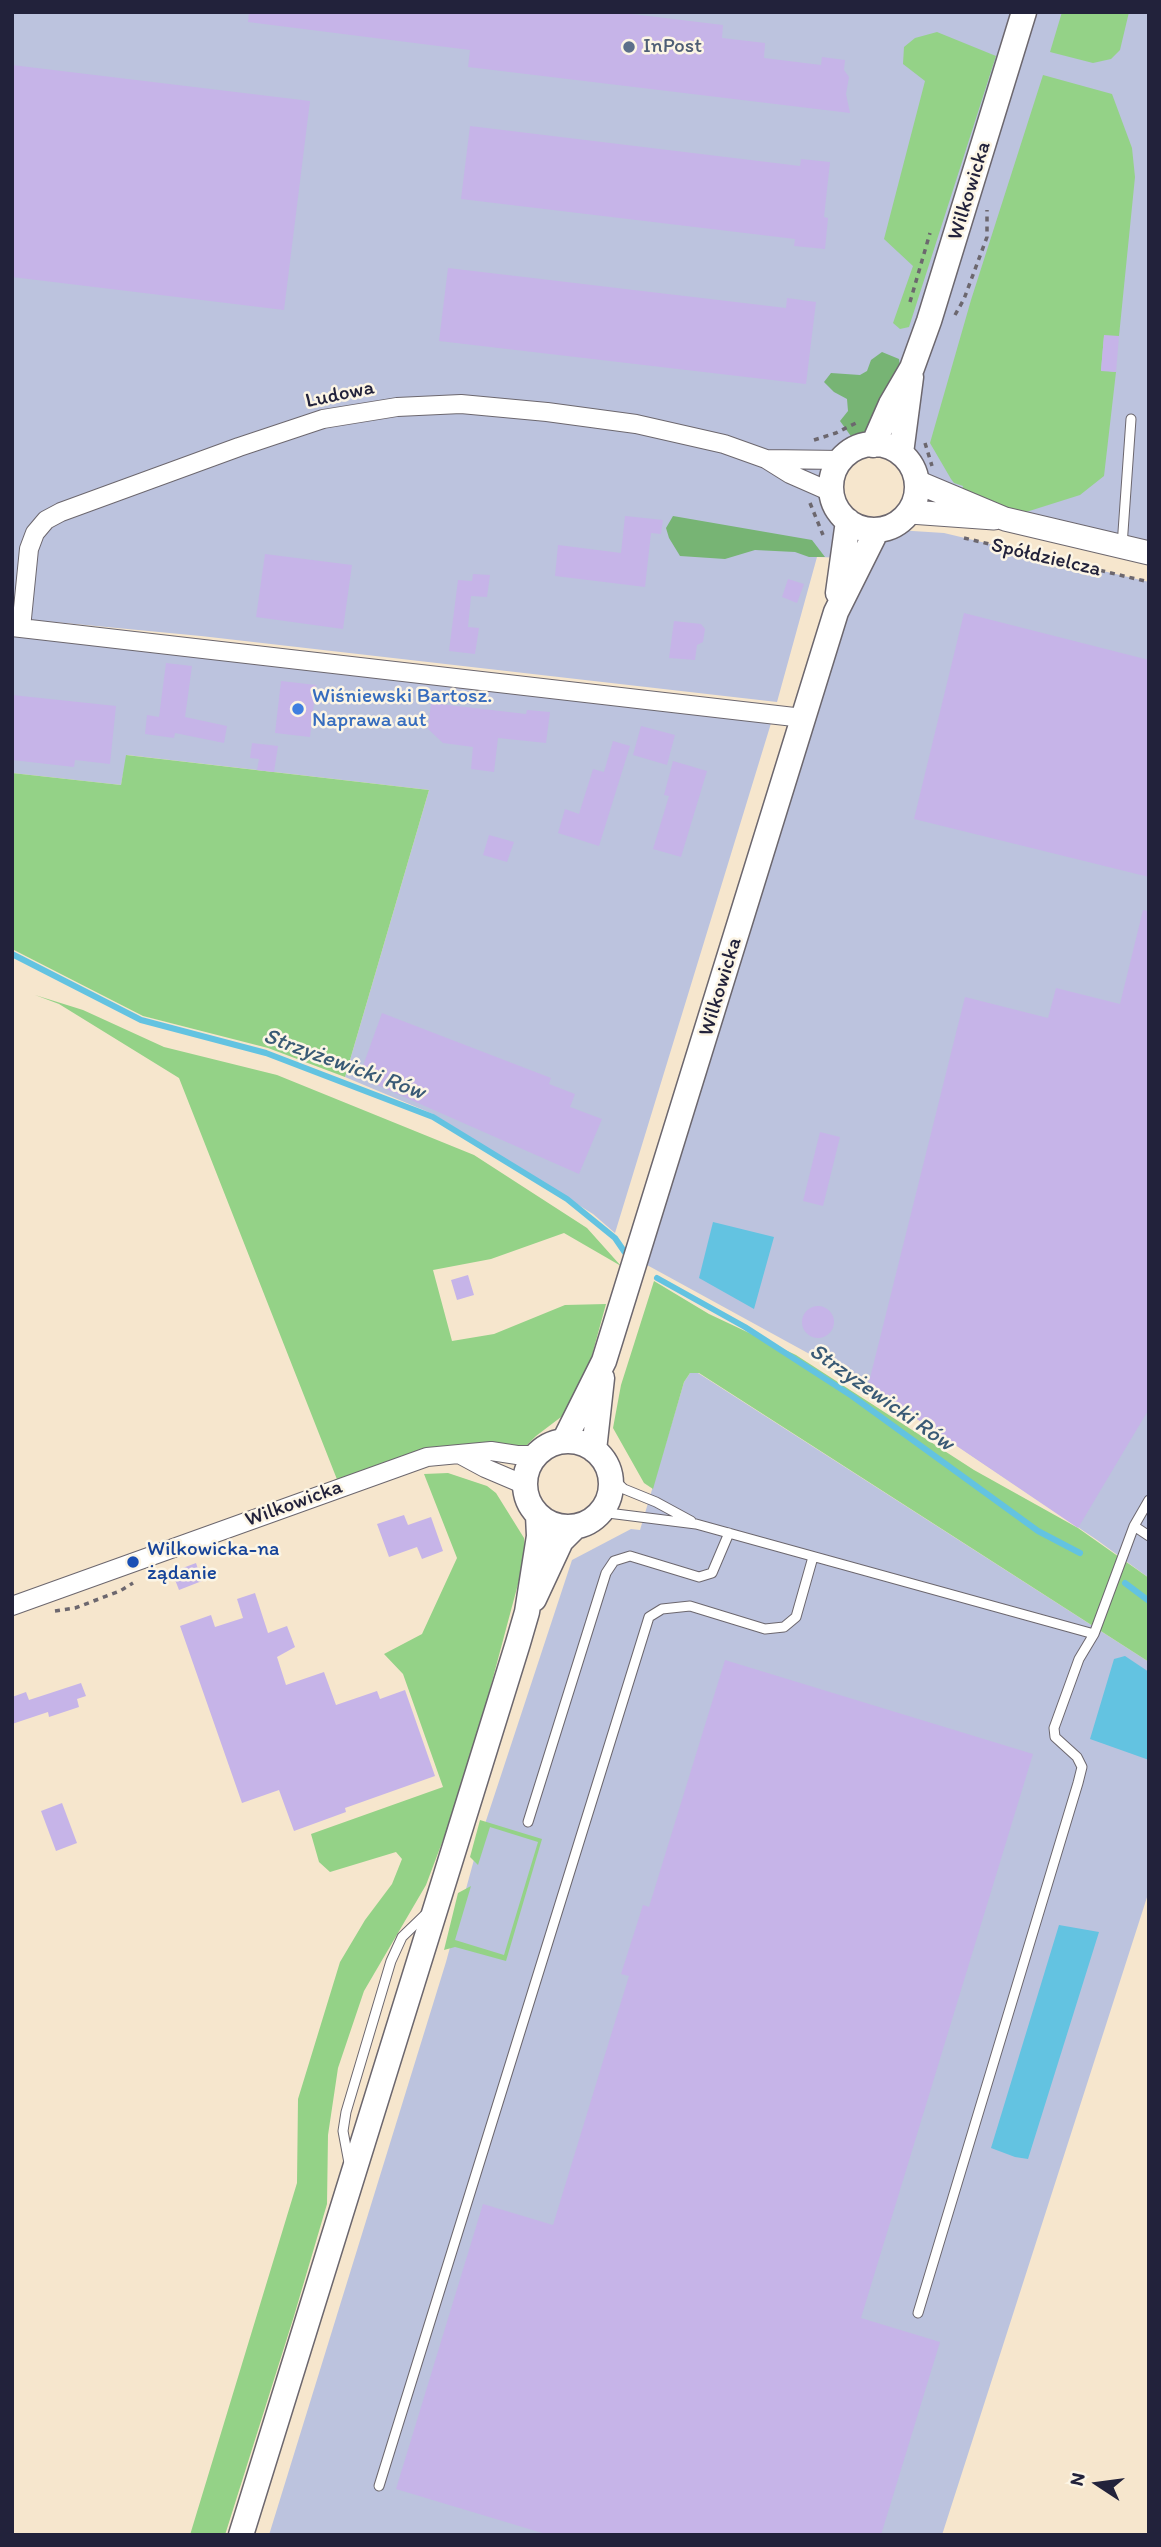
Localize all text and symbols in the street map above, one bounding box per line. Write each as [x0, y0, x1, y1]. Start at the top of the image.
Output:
place label: InPost [643, 34, 702, 60]
marker: InPost [621, 39, 637, 55]
street label: Wilkowicka [943, 139, 997, 243]
street label: Ludowa [303, 375, 377, 415]
street label: Spółdzielcza [989, 533, 1103, 583]
place label: Wiśniewski Bartosz. Naprawa aut [312, 684, 492, 734]
marker: Wiśniewski Bartosz. Naprawa aut [290, 701, 306, 717]
street label: Wilkowicka [694, 935, 748, 1039]
water label: Strzyżewicki Rów [259, 1023, 429, 1107]
water label: Strzyżewicki Rów [804, 1338, 958, 1458]
street label: Wilkowicka [242, 1475, 346, 1533]
place label: Wilkowicka-na żądanie [147, 1537, 279, 1587]
marker: Wilkowicka-na żądanie [125, 1554, 141, 1570]
north arrow [1063, 2449, 1133, 2519]
text: N [1064, 2470, 1090, 2488]

